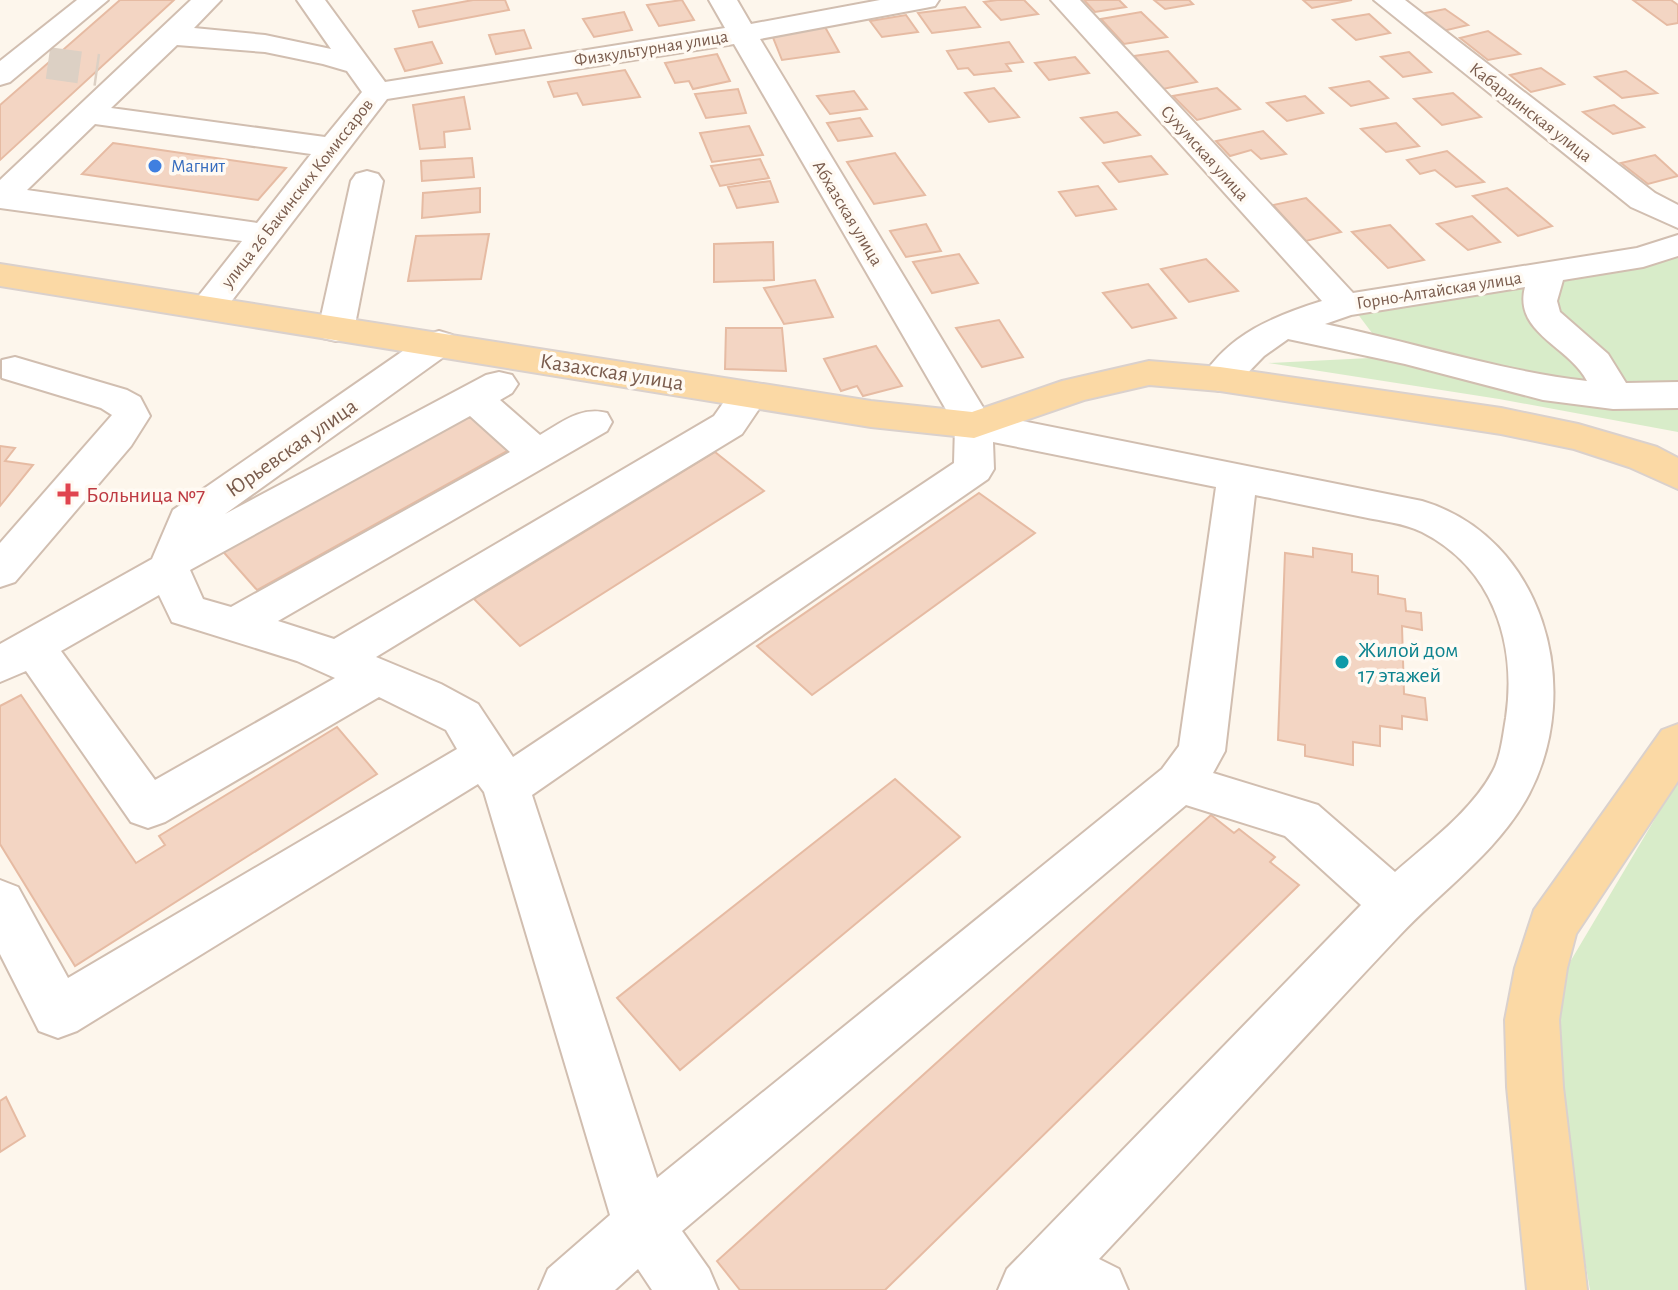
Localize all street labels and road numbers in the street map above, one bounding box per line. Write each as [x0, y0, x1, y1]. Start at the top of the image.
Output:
street label: Физкультурная улица [573, 28, 730, 70]
street label: Кабардинская улица [1466, 59, 1596, 166]
street label: улица 26 Бакинских Комиссаров [218, 96, 377, 292]
street label: Сухумская улица [1157, 102, 1252, 205]
street label: Абхазская улица [809, 157, 886, 269]
street label: Горно-Алтайская улица [1355, 269, 1523, 313]
street label: Казахская улица [538, 350, 685, 394]
street label: Юрьевская улица [222, 395, 361, 501]

